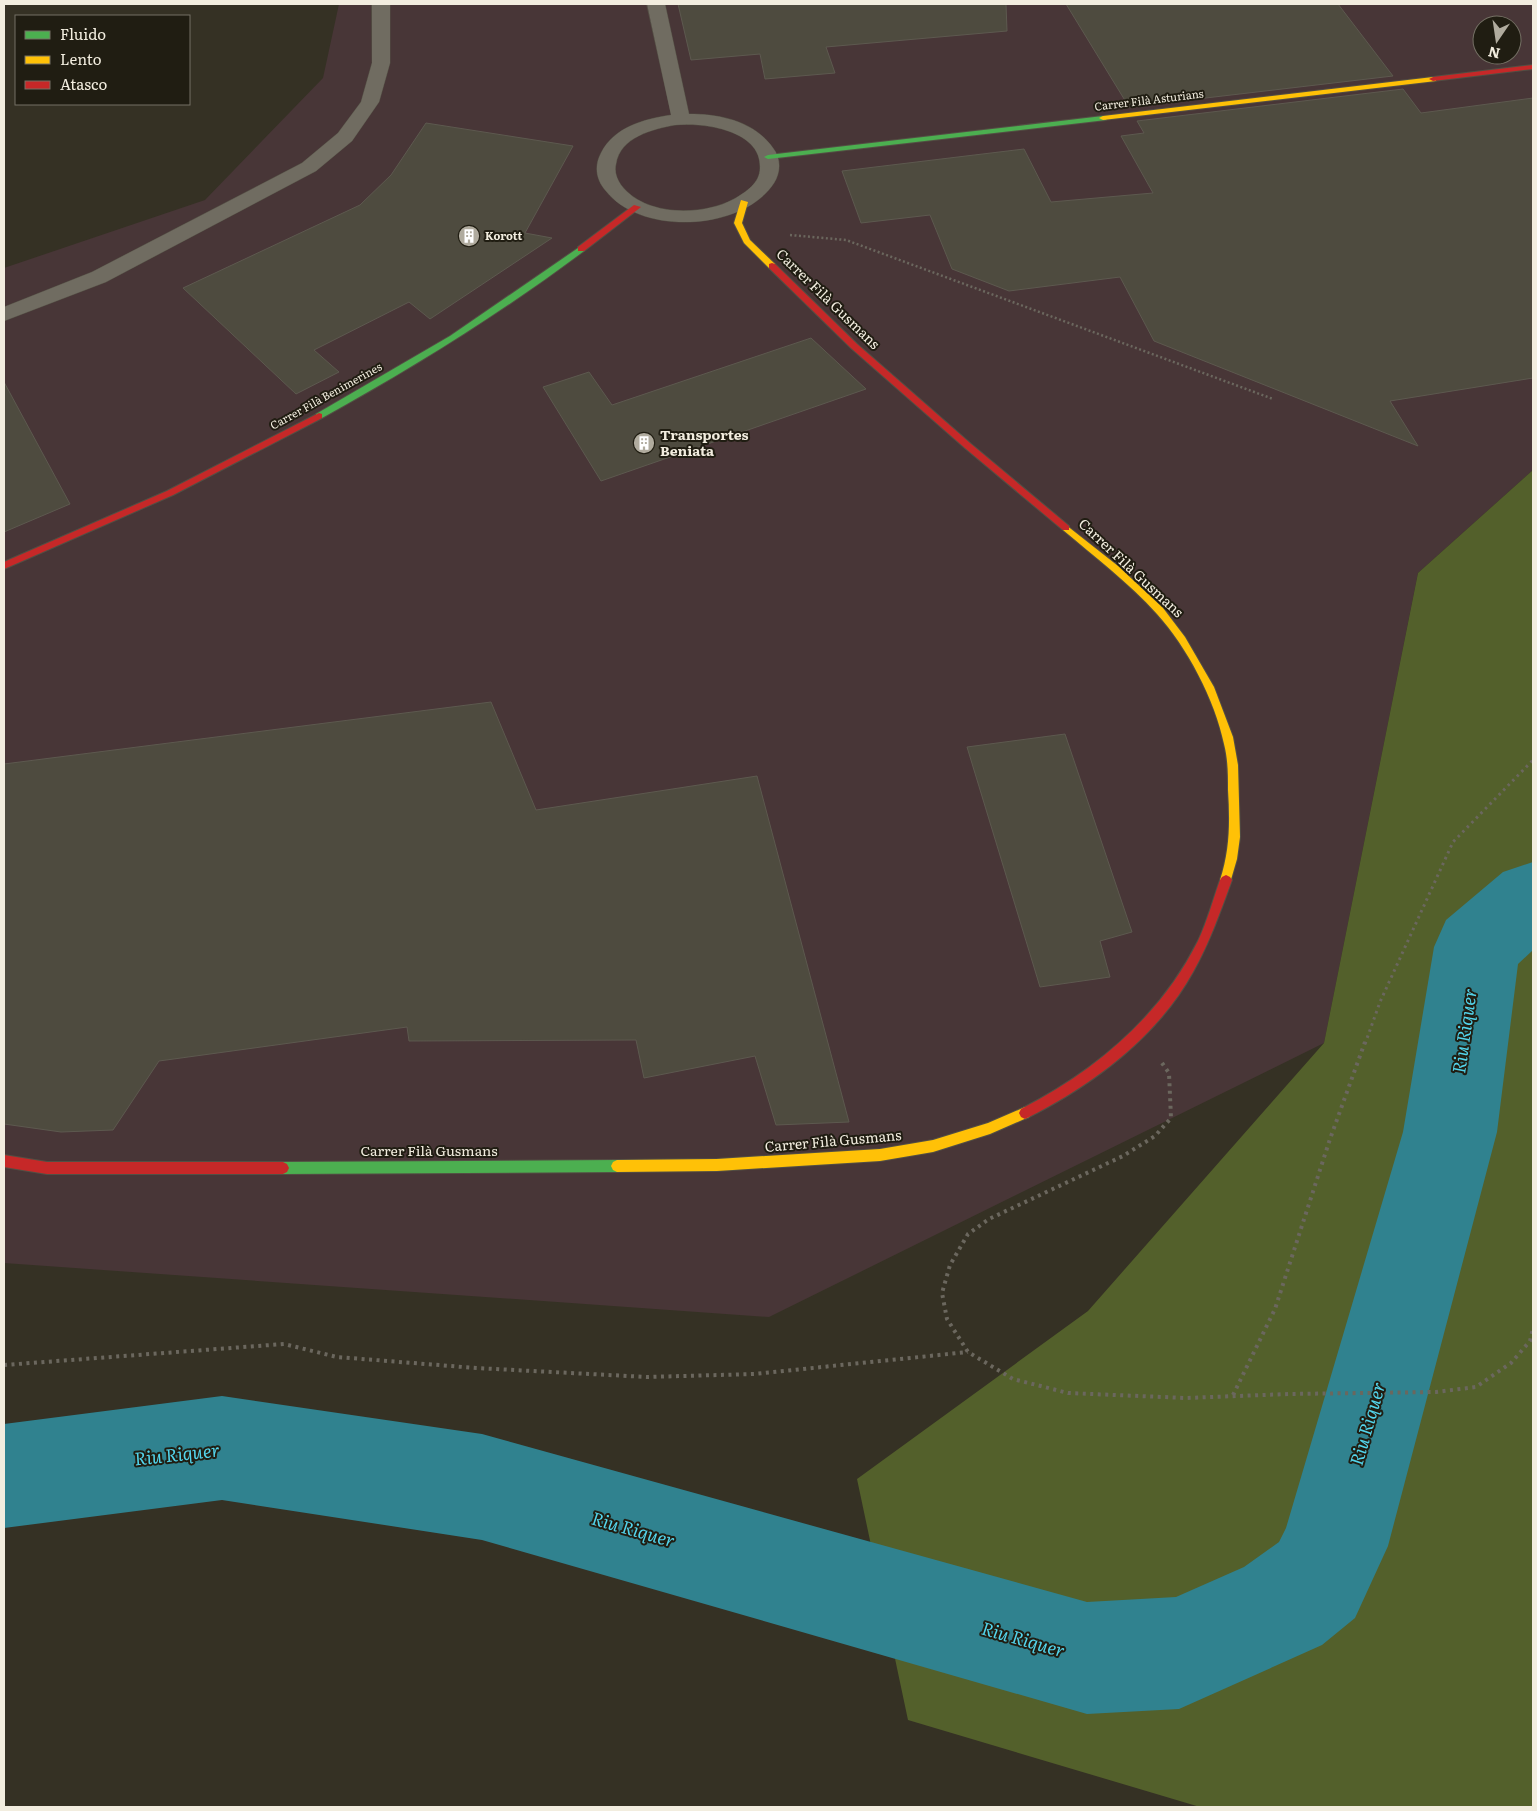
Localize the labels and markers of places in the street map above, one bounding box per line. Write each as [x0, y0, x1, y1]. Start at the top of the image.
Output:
building icon: Korott [457, 224, 481, 248]
place label: Korott [485, 227, 523, 243]
place label: Transportes Beniata [660, 424, 749, 460]
building icon: Transportes Beniata [632, 431, 656, 455]

